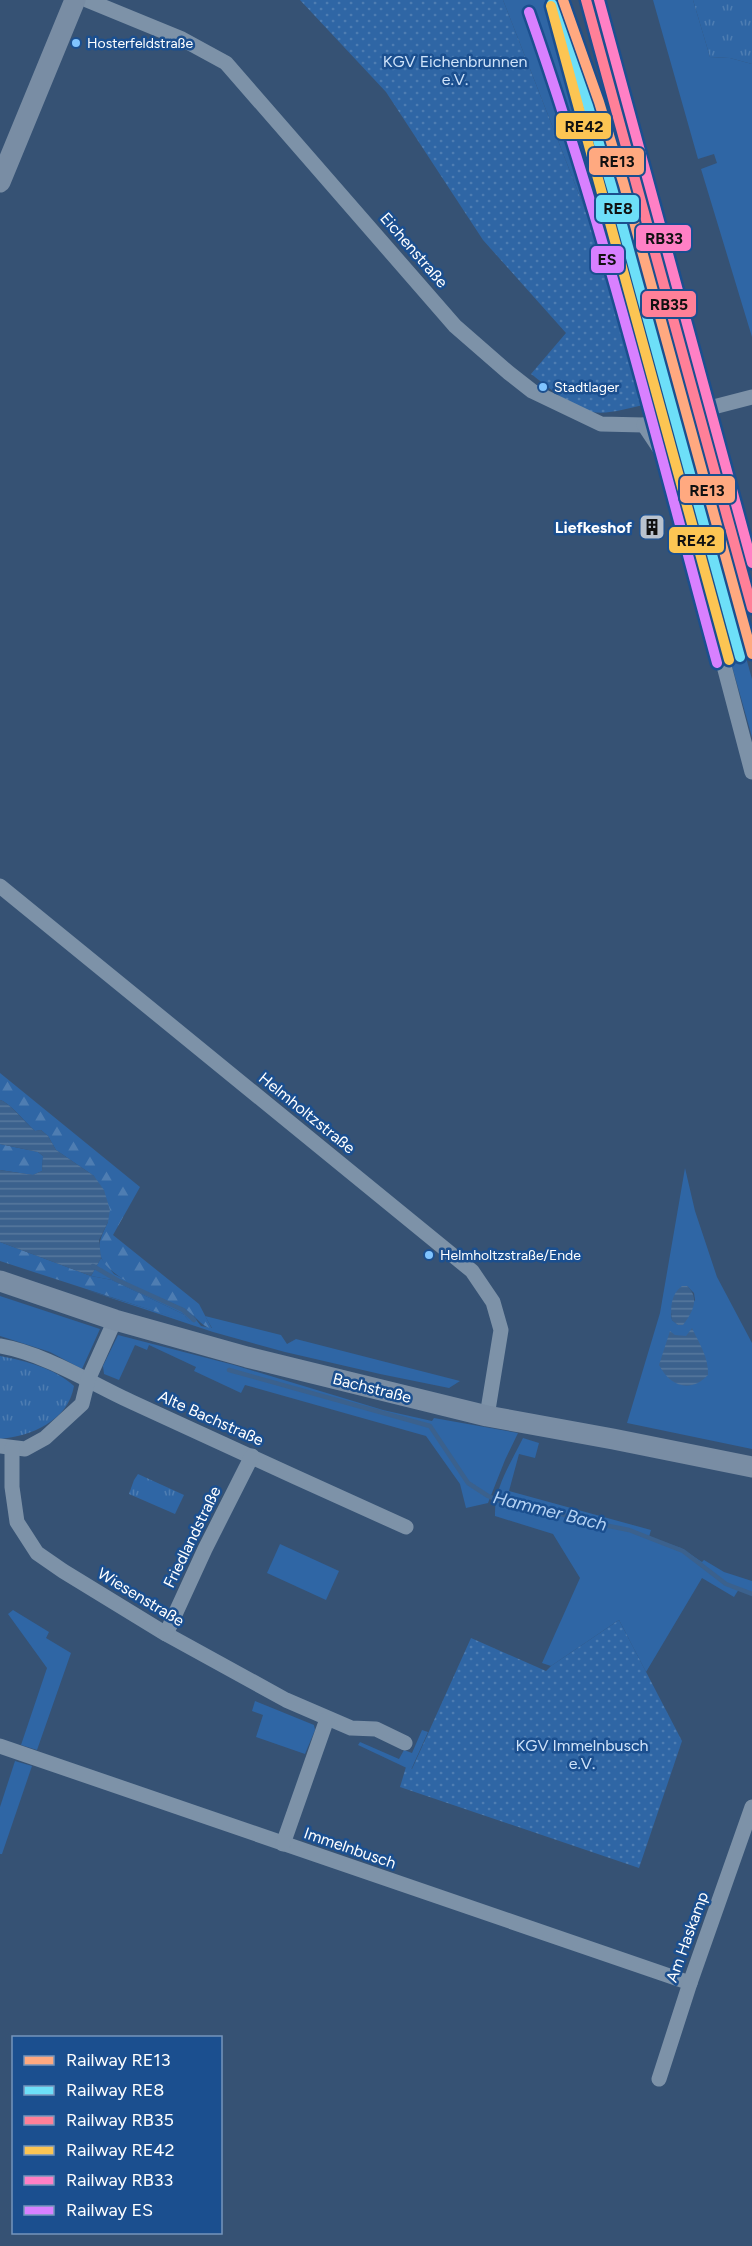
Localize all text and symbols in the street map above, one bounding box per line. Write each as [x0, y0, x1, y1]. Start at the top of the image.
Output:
place label: Hosterfeldstraße [87, 35, 193, 52]
marker: Hosterfeldstraße [70, 37, 82, 49]
park label: KGV Eichenbrunnen e.V. [383, 52, 527, 89]
line badge: RE42 [555, 112, 612, 140]
text: RE42 [564, 117, 604, 136]
line badge: RE13 [588, 147, 645, 176]
text: RE13 [599, 152, 635, 171]
line badge: RE8 [595, 194, 640, 223]
text: RE8 [603, 199, 633, 218]
street label: Eichenstraße [376, 209, 452, 292]
line badge: RB33 [635, 224, 692, 252]
text: RB33 [645, 229, 683, 248]
line badge: ES [590, 245, 625, 274]
text: ES [597, 250, 617, 269]
line badge: RB35 [641, 290, 697, 318]
text: RB35 [650, 295, 688, 314]
place label: Stadtlager [554, 379, 620, 396]
marker: Stadtlager [537, 381, 549, 393]
line badge: RE13 [679, 475, 736, 504]
text: RE13 [689, 481, 725, 500]
building icon: Liefkeshof [637, 512, 667, 542]
place label: Liefkeshof [555, 518, 633, 537]
line badge: RE42 [668, 526, 725, 554]
text: RE42 [676, 531, 716, 550]
street label: Helmholtzstraße [255, 1068, 359, 1158]
place label: Helmholtzstraße/Ende [440, 1247, 581, 1264]
marker: Helmholtzstraße/Ende [423, 1249, 435, 1261]
street label: Bachstraße [331, 1369, 414, 1407]
street label: Alte Bachstraße [155, 1386, 267, 1450]
street label: Friedlandstraße [159, 1483, 225, 1591]
water label: Hammer Bach [491, 1486, 609, 1536]
street label: Wiesenstraße [94, 1564, 188, 1630]
park label: KGV Immelnbusch e.V. [515, 1736, 649, 1773]
street label: Immelnbusch [301, 1823, 399, 1873]
street label: Am Haskamp [662, 1889, 712, 1985]
legend [12, 2036, 222, 2234]
text: Railway RE13 [66, 2049, 171, 2071]
text: Railway RE8 [66, 2079, 164, 2101]
text: Railway RB35 [66, 2109, 174, 2131]
text: Railway RE42 [66, 2139, 175, 2161]
text: Railway RB33 [66, 2169, 173, 2191]
text: Railway ES [66, 2199, 153, 2221]

